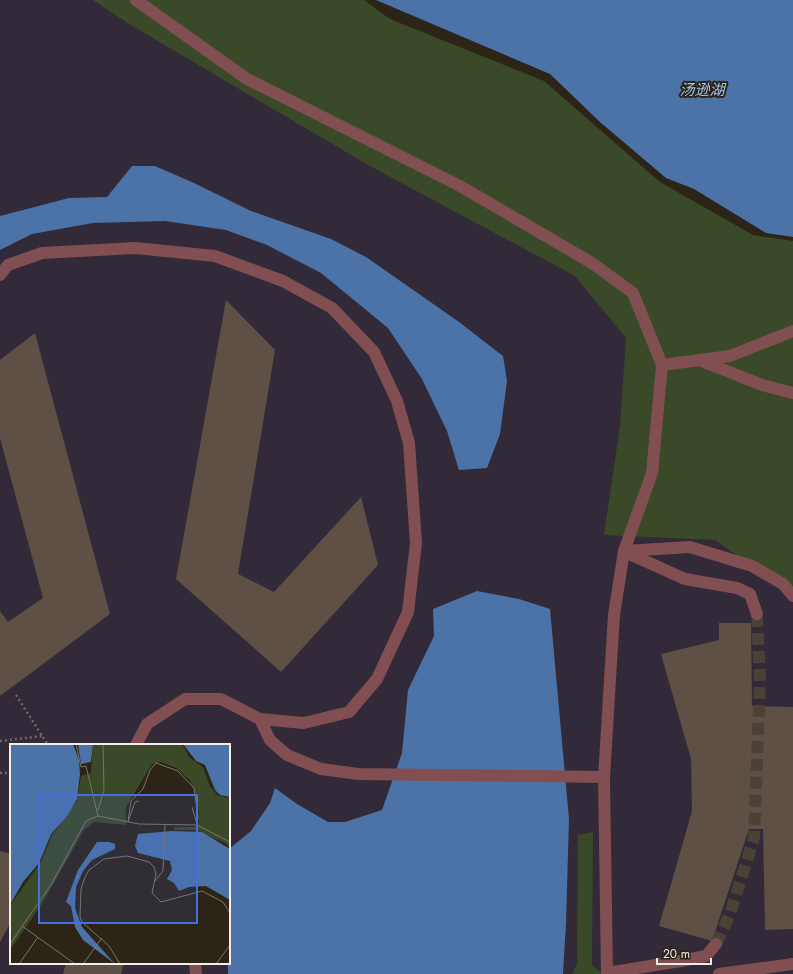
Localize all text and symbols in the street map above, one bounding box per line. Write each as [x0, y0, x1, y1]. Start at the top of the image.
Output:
water label: 汤逊湖 [679, 79, 726, 101]
inset map [10, 744, 230, 964]
scale bar [657, 940, 711, 966]
text: 20 m [663, 945, 690, 963]

